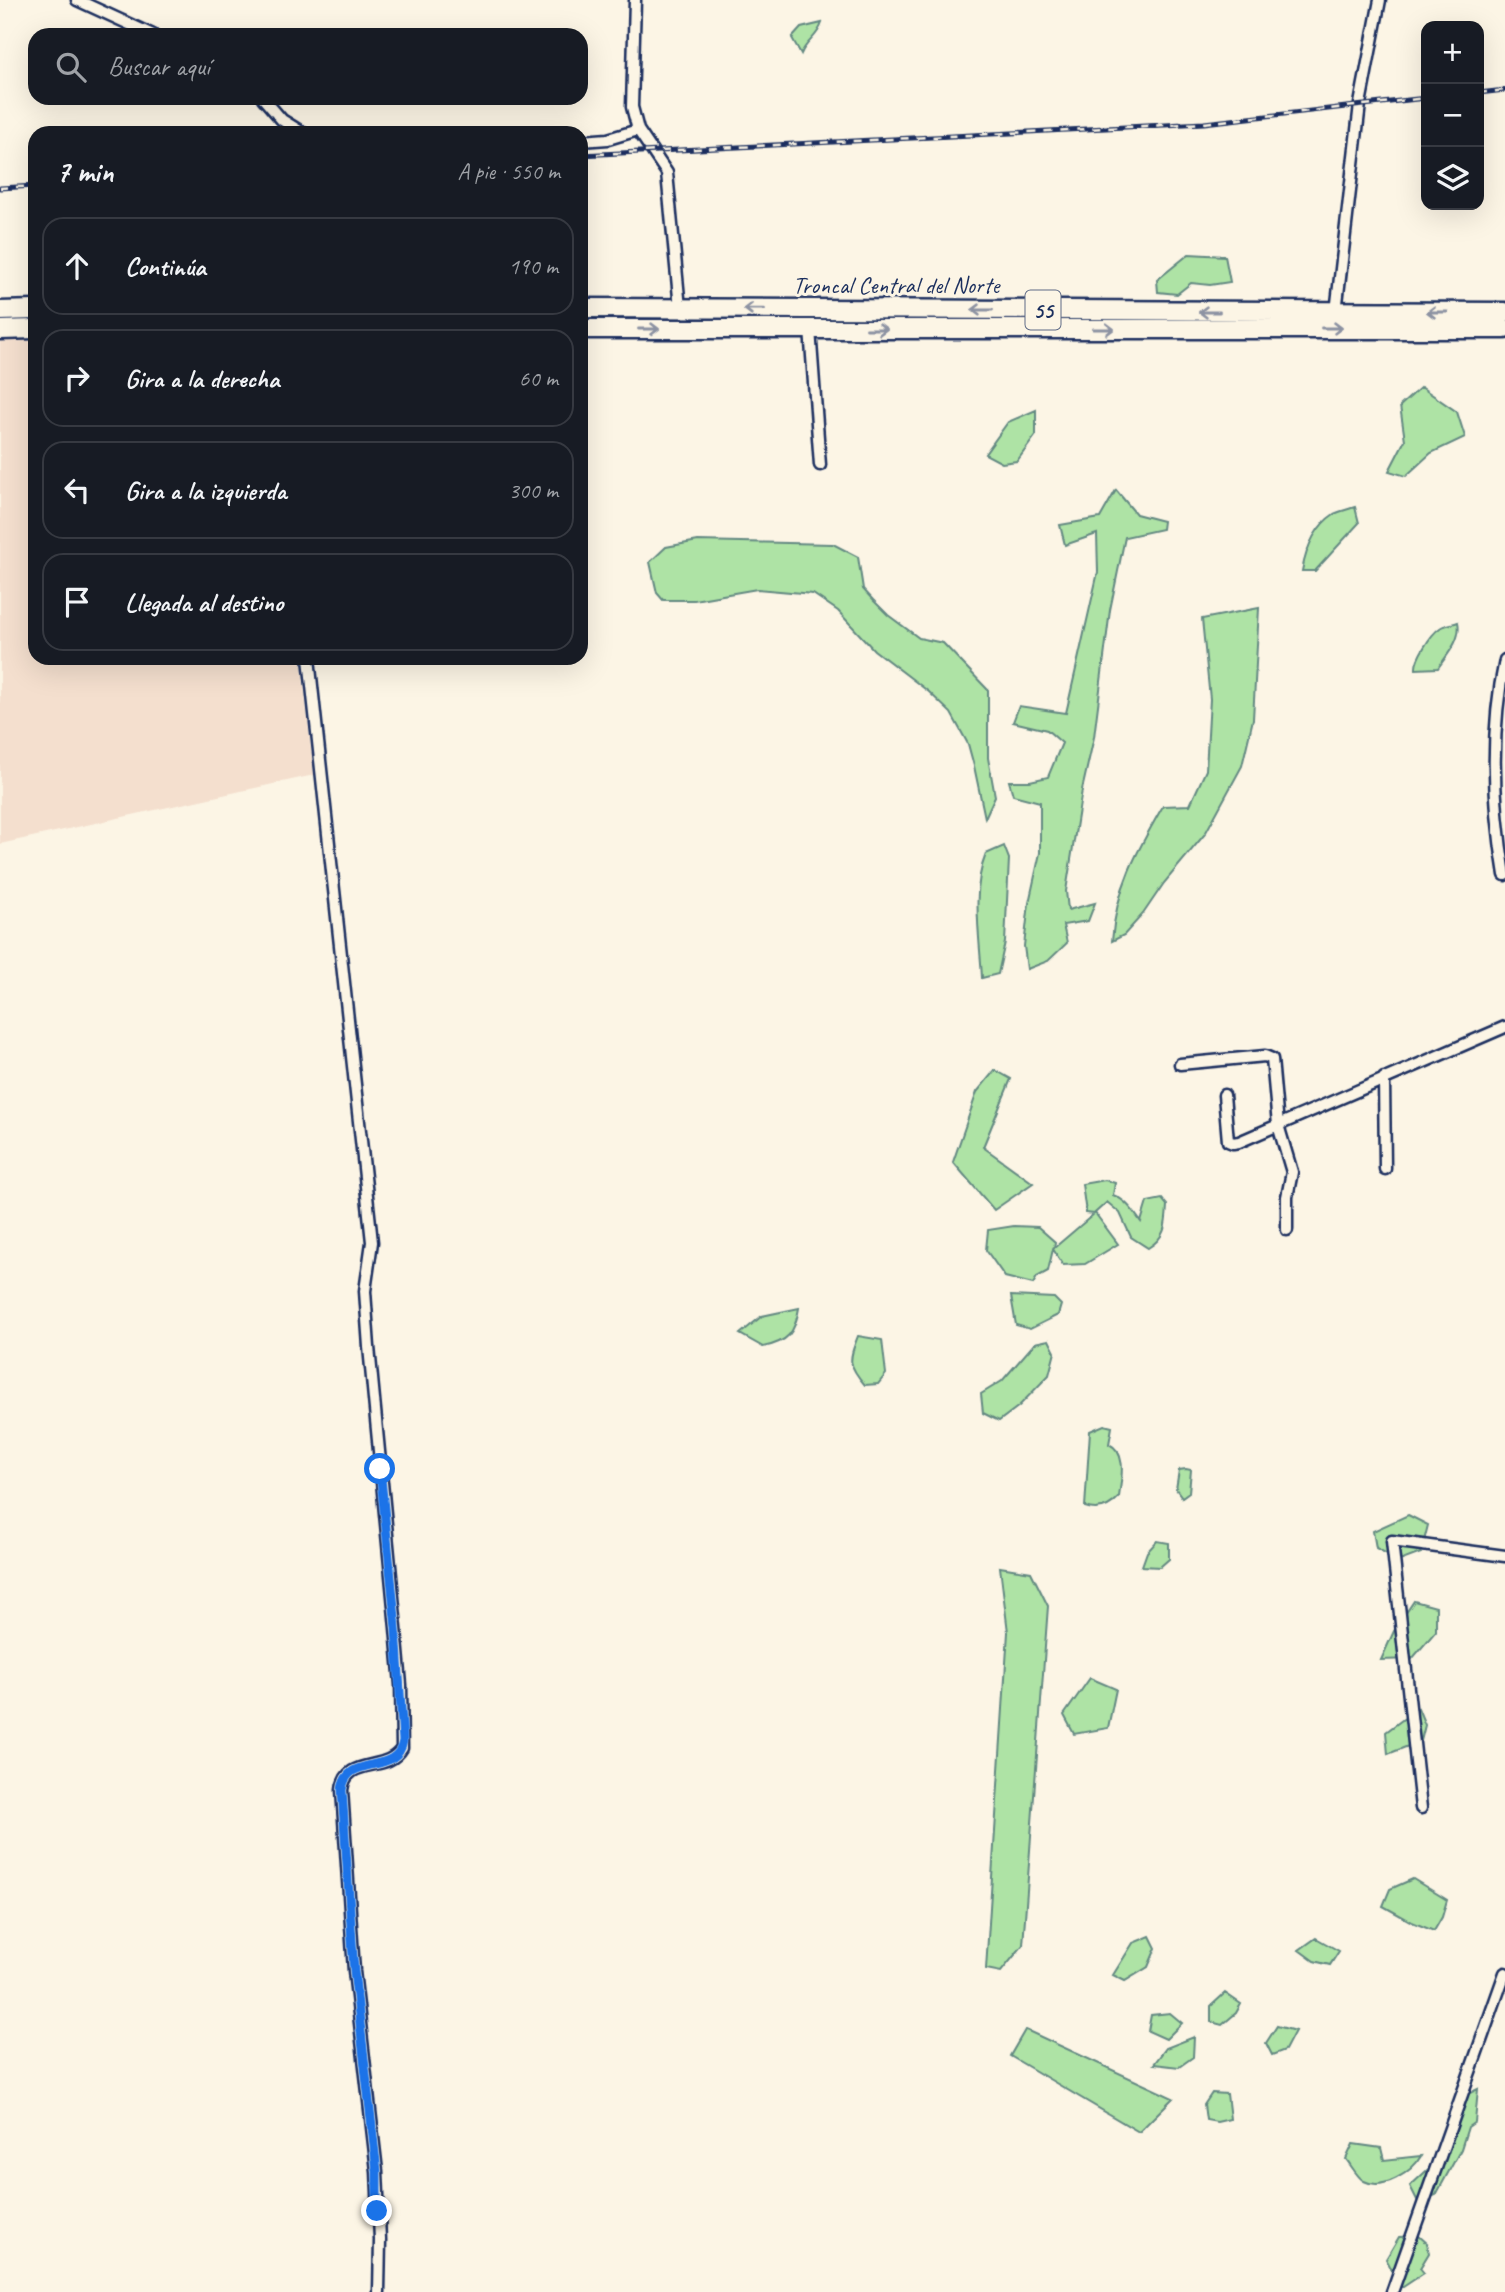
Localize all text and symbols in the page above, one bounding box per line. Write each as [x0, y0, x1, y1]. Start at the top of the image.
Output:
map controls [1421, 21, 1484, 210]
button: + [1421, 21, 1484, 84]
search box [28, 28, 588, 105]
icon: search [52, 48, 90, 86]
text: Buscar aquí [108, 50, 210, 83]
button: − [1421, 84, 1484, 147]
button: layers [1421, 147, 1484, 210]
text: 7 min [56, 153, 113, 191]
text: A pie · 550 m [457, 157, 560, 186]
icon: ahead [58, 247, 96, 285]
text: Continúa [125, 250, 206, 283]
text: 190 m [509, 252, 558, 281]
street label: Troncal Central del Norte [793, 270, 1001, 300]
road number: 55 [1026, 290, 1060, 330]
one-way arrow [743, 302, 766, 316]
one-way arrow [971, 303, 994, 317]
one-way arrow [1198, 305, 1221, 319]
one-way arrow [1426, 305, 1449, 319]
one-way arrow [1320, 321, 1343, 335]
one-way arrow [637, 322, 660, 336]
one-way arrow [865, 322, 888, 336]
one-way arrow [1092, 322, 1115, 336]
icon: right [58, 359, 96, 397]
text: Gira a la derecha [125, 362, 279, 395]
text: 60 m [519, 364, 558, 393]
icon: left [58, 471, 96, 509]
text: Gira a la izquierda [125, 474, 286, 507]
text: 300 m [509, 476, 558, 505]
icon: arrive [58, 583, 96, 621]
text: Llegada al destino [125, 586, 283, 619]
route start [364, 1453, 395, 1484]
route end [361, 2195, 392, 2226]

